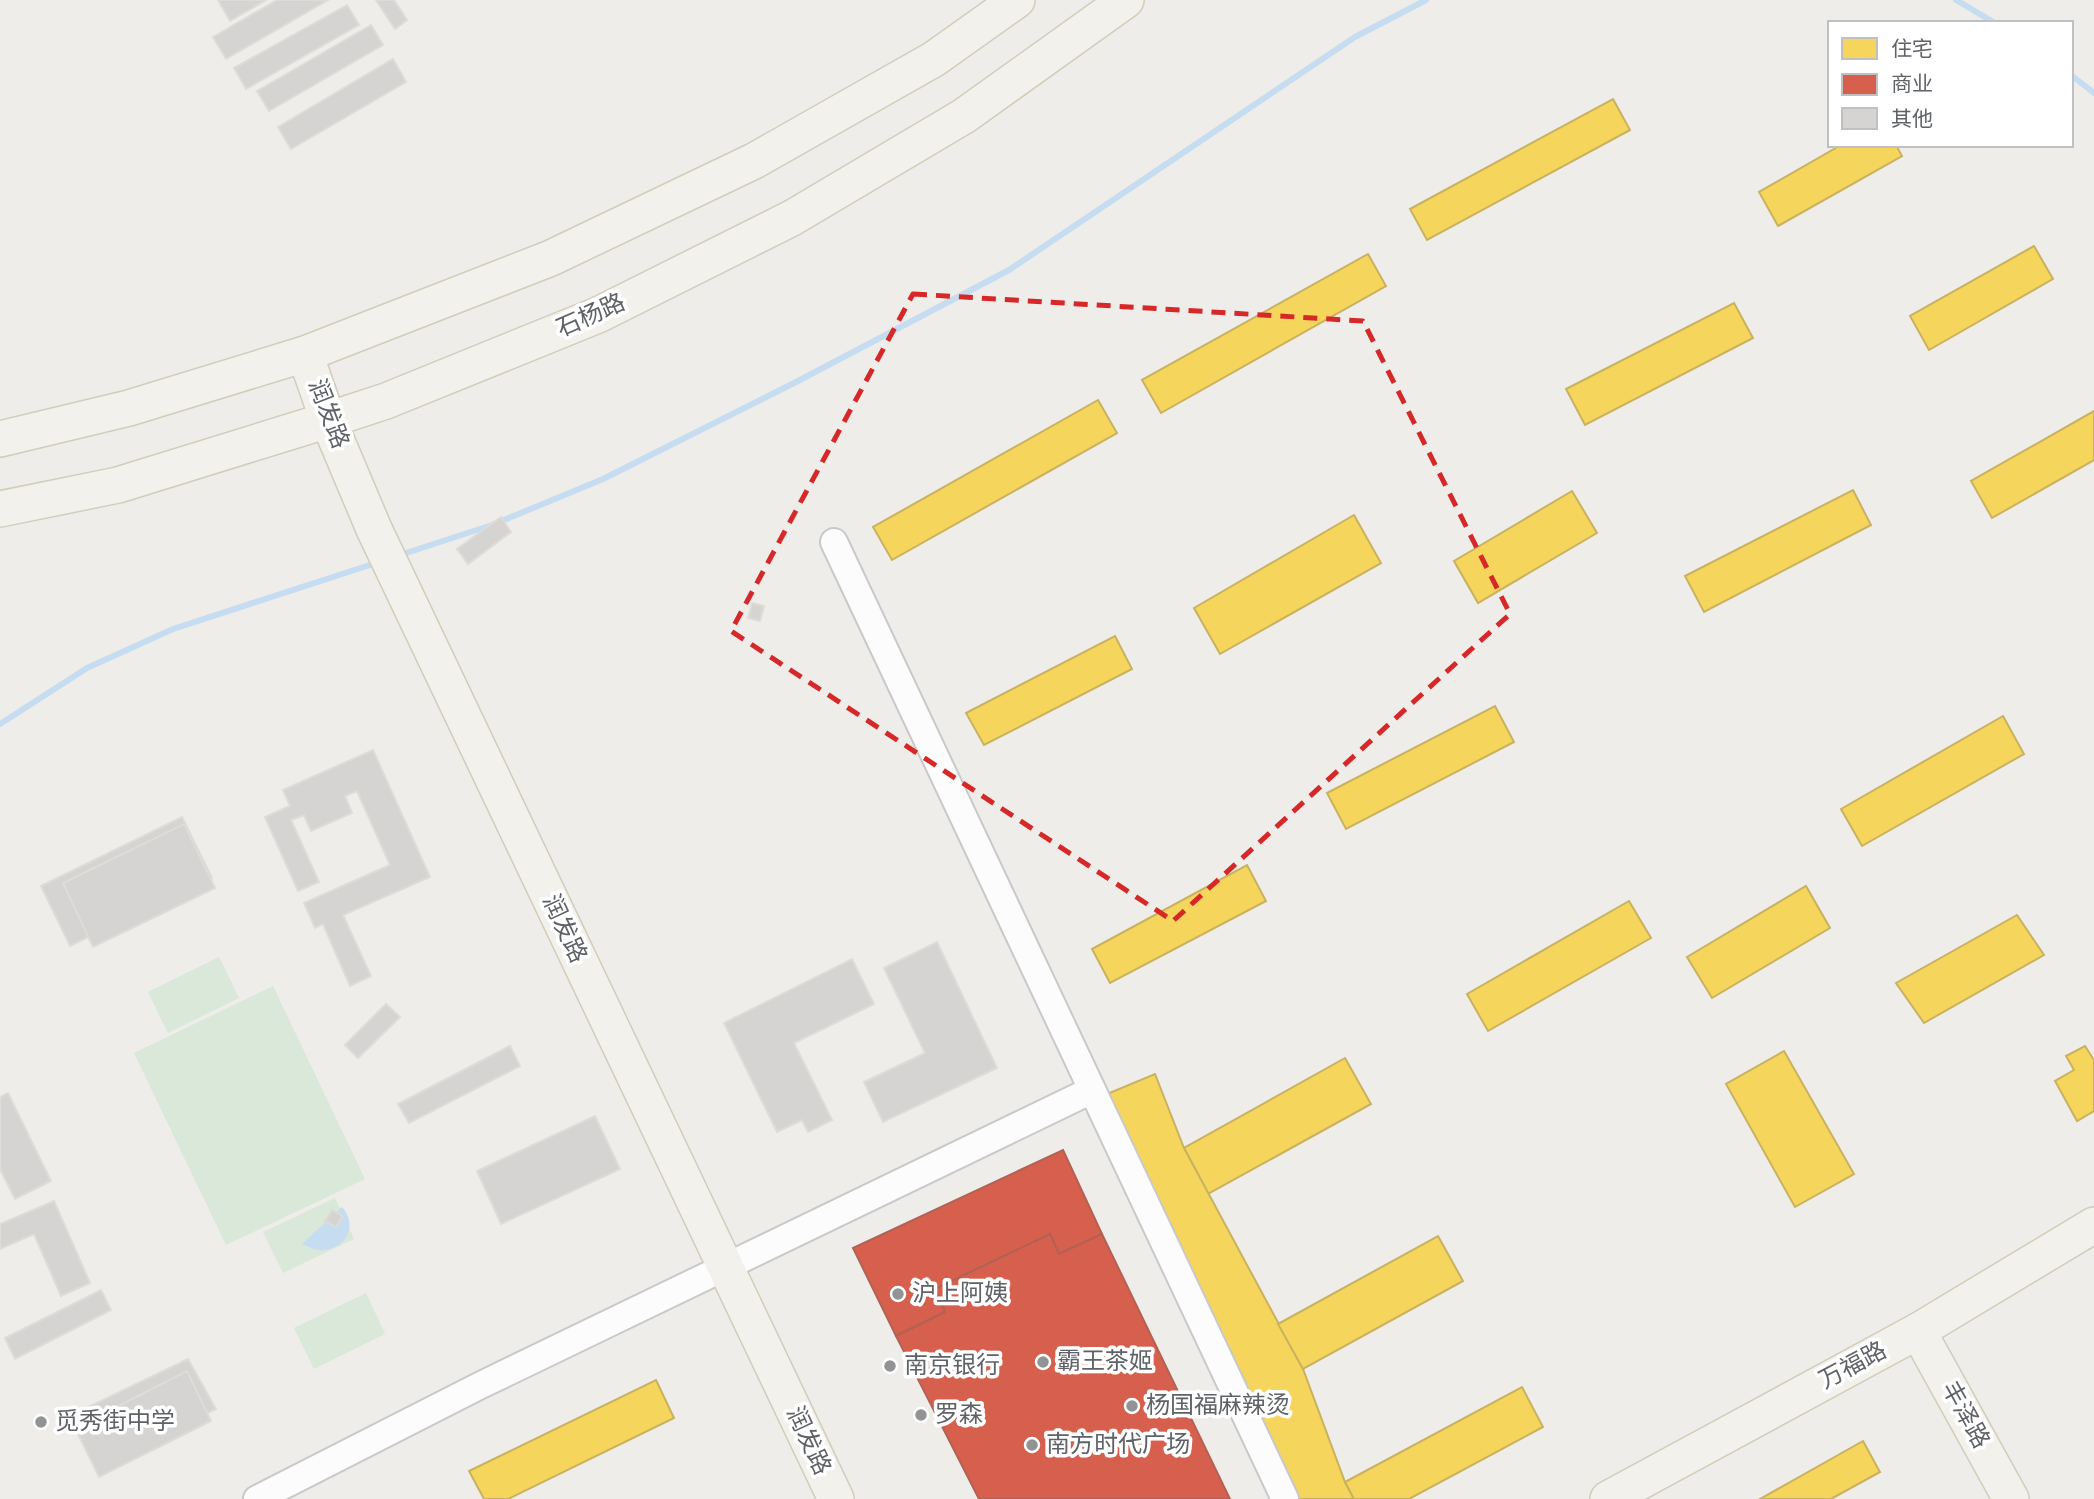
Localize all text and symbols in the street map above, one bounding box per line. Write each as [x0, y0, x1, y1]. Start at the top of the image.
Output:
legend [1828, 21, 2073, 147]
text: 住宅 [1891, 38, 1933, 60]
text: 商业 [1891, 73, 1933, 95]
text: 其他 [1891, 108, 1933, 130]
street label: 石杨路 [552, 289, 629, 342]
street label: 润发路 [304, 375, 354, 452]
street label: 润发路 [538, 890, 592, 967]
place label: 沪上阿姨 [912, 1280, 1008, 1306]
marker: 沪上阿姨 [890, 1286, 906, 1302]
street label: 万福路 [1815, 1337, 1890, 1393]
place label: 霸王茶姬 [1057, 1348, 1153, 1374]
place label: 南京银行 [904, 1352, 1000, 1378]
marker: 霸王茶姬 [1035, 1354, 1051, 1370]
marker: 南京银行 [882, 1358, 898, 1374]
street label: 丰泽路 [1937, 1377, 1995, 1452]
place label: 杨国福麻辣烫 [1146, 1392, 1290, 1418]
marker: 杨国福麻辣烫 [1124, 1398, 1140, 1414]
place label: 罗森 [935, 1401, 983, 1427]
street label: 润发路 [782, 1402, 836, 1479]
marker: 罗森 [913, 1407, 929, 1423]
place label: 觅秀街中学 [55, 1408, 175, 1434]
marker: 觅秀街中学 [33, 1414, 49, 1430]
place label: 南方时代广场 [1046, 1431, 1190, 1457]
marker: 南方时代广场 [1024, 1437, 1040, 1453]

